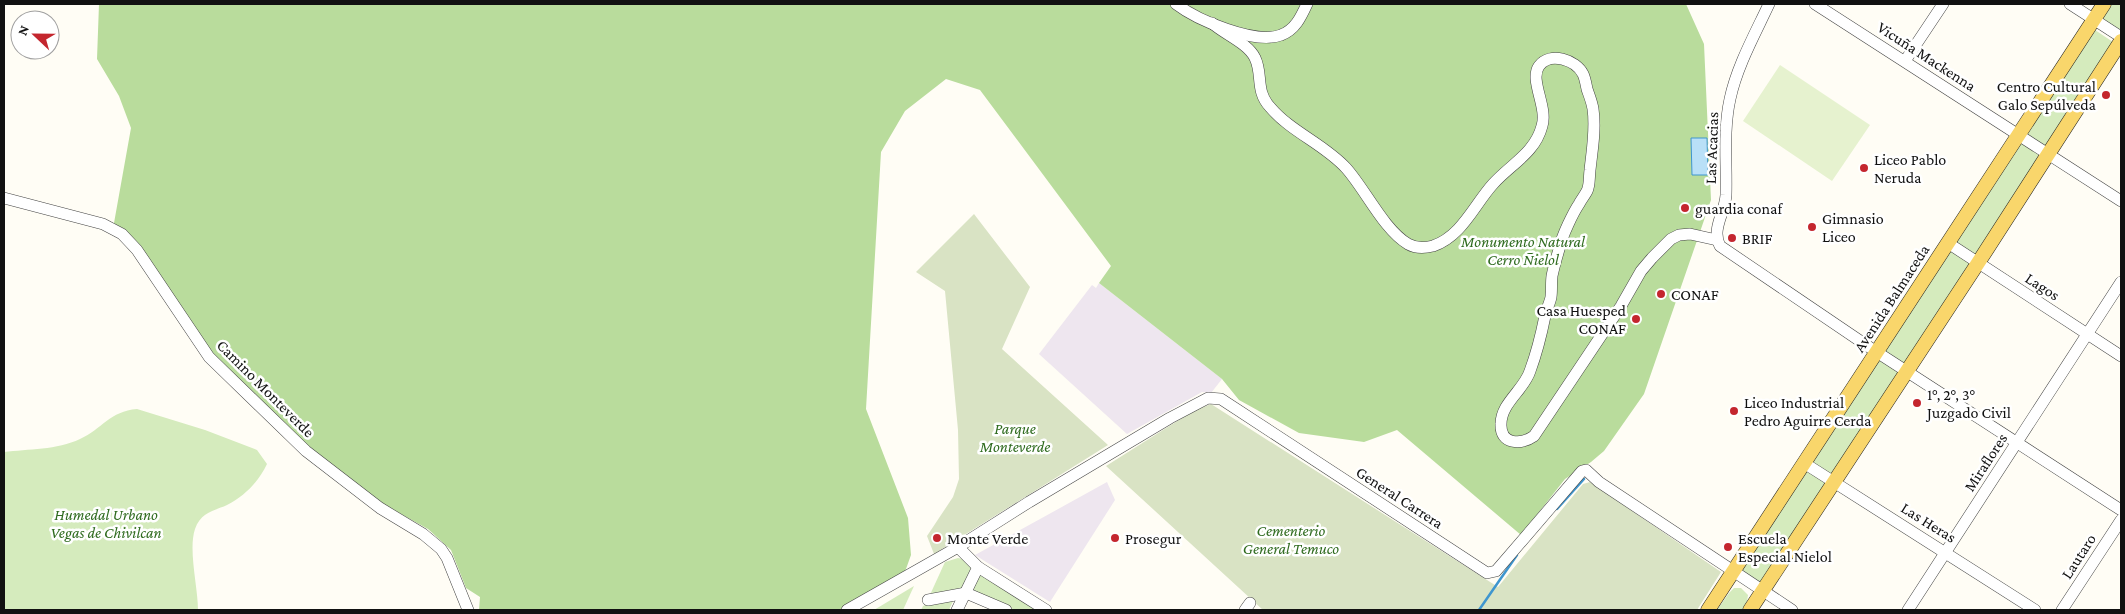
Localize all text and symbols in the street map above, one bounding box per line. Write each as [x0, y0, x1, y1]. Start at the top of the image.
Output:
north arrow [10, 10, 60, 60]
street label: Vicuña Mackenna [1874, 18, 1979, 95]
text: N [14, 22, 32, 38]
place label: Centro Cultural Galo Sepúlveda [1997, 78, 2097, 114]
marker: Centro Cultural Galo Sepúlveda [2100, 89, 2112, 101]
street label: Las Acacias [1702, 112, 1721, 184]
place label: Liceo Pablo Neruda [1874, 151, 1946, 186]
marker: Liceo Pablo Neruda [1858, 162, 1870, 174]
place label: guardia conaf [1695, 200, 1783, 218]
marker: guardia conaf [1679, 202, 1691, 214]
place label: Gimnasio Liceo [1822, 210, 1884, 245]
marker: Gimnasio Liceo [1806, 221, 1818, 233]
place label: BRIF [1742, 230, 1772, 247]
marker: BRIF [1726, 232, 1738, 244]
park label: Monumento Natural Cerro Ñielol [1460, 233, 1586, 268]
street label: Avenida Balmaceda [1850, 241, 1933, 355]
street label: Lagos [2022, 269, 2063, 305]
place label: CONAF [1671, 286, 1719, 303]
marker: CONAF [1655, 288, 1667, 300]
place label: Casa Huesped CONAF [1536, 302, 1627, 337]
marker: Casa Huesped CONAF [1630, 313, 1642, 325]
street label: Camino Monteverde [214, 336, 318, 440]
place label: 1°, 2°, 3° Juzgado Civil [1925, 386, 2011, 422]
place label: Liceo Industrial Pedro Aguirre Cerda [1744, 394, 1872, 430]
marker: 1°, 2°, 3° Juzgado Civil [1911, 397, 1923, 409]
marker: Liceo Industrial Pedro Aguirre Cerda [1728, 405, 1740, 417]
park label: Parque Monteverde [979, 420, 1050, 455]
street label: Miraflores [1960, 430, 2010, 494]
street label: General Carrera [1353, 463, 1447, 532]
street label: Las Heras [1898, 499, 1959, 546]
park label: Humedal Urbano Vegas de Chivilcan [50, 506, 162, 542]
park label: Cementerio General Temuco [1243, 522, 1339, 557]
place label: Monte Verde [947, 530, 1028, 547]
place label: Prosegur [1125, 530, 1182, 548]
place label: Escuela Especial Nielol [1738, 530, 1832, 566]
street label: Lautaro [2058, 531, 2099, 582]
marker: Monte Verde [931, 532, 943, 544]
marker: Prosegur [1109, 532, 1121, 544]
marker: Escuela Especial Nielol [1722, 541, 1734, 553]

